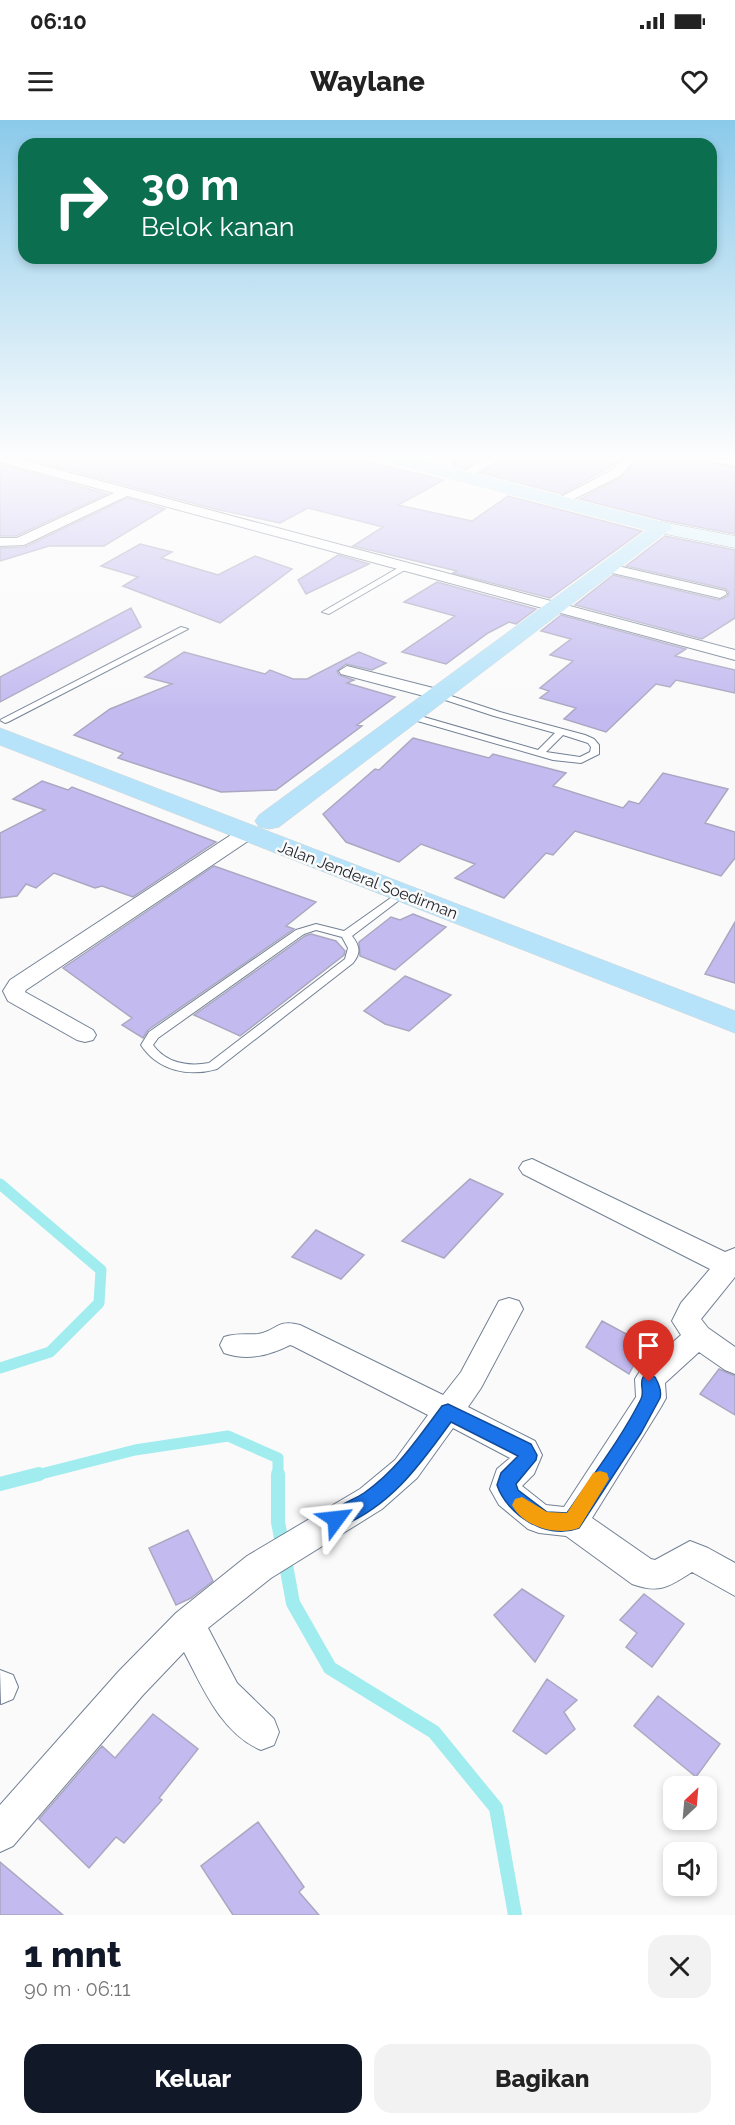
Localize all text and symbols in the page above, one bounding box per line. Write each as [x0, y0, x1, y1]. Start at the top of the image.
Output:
text: 06:10 [30, 8, 87, 34]
icon: menu [24, 65, 57, 98]
icon: heart [678, 65, 711, 98]
text: Waylane [310, 66, 425, 97]
text: 30 m [141, 161, 239, 210]
icon: right [42, 162, 120, 240]
text: Belok kanan [141, 211, 295, 242]
street label: Jalan Jenderal Soedirman [276, 837, 460, 923]
pin [623, 1320, 674, 1382]
icon: arrive [632, 1329, 665, 1362]
position arrow [304, 1487, 368, 1551]
north arrow [663, 1776, 717, 1830]
map controls [663, 1776, 717, 1896]
button: sound [663, 1842, 717, 1896]
text: 1 mnt [24, 1933, 121, 1975]
button: close [648, 1935, 711, 1998]
text: 90 m · 06:11 [24, 1977, 131, 2001]
button: Keluar [24, 2044, 362, 2113]
button: Bagikan [374, 2044, 711, 2113]

